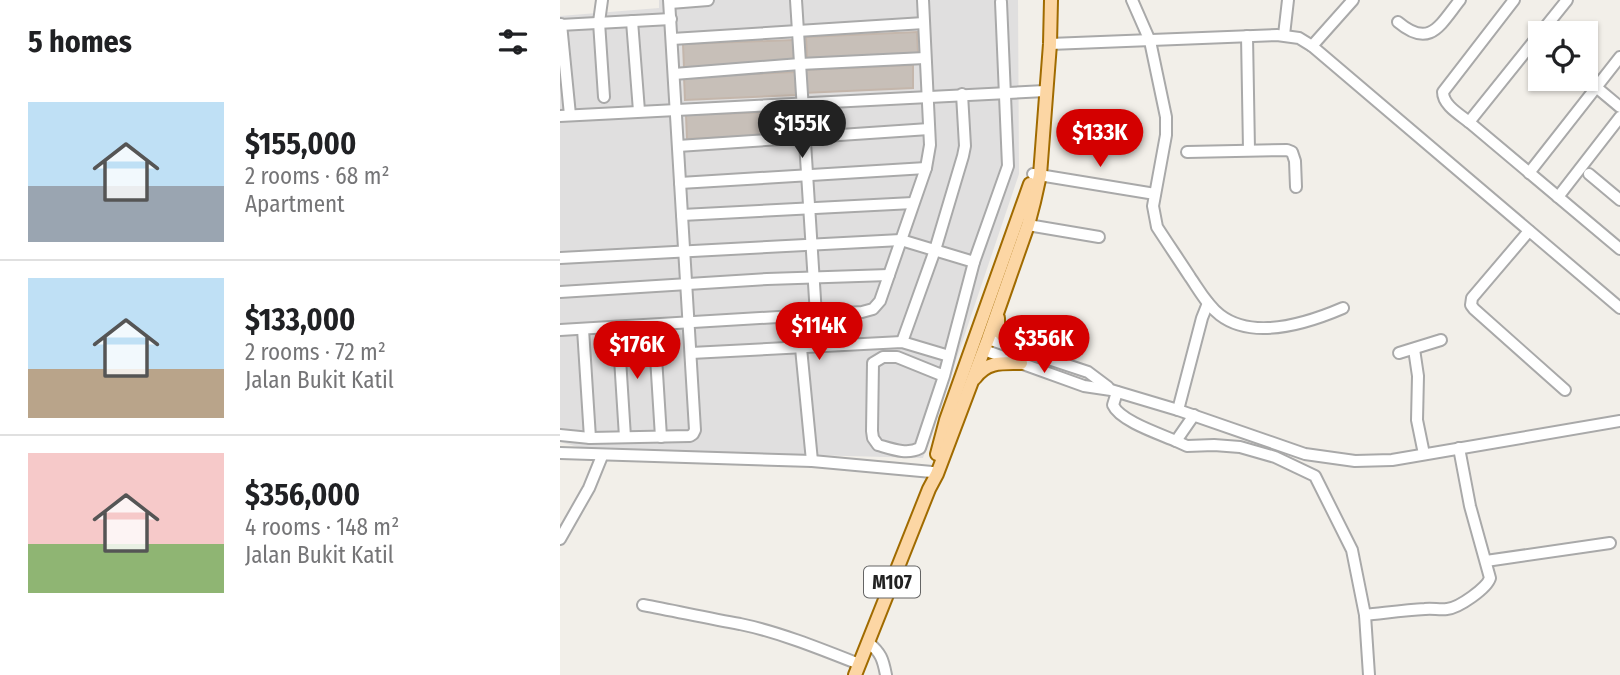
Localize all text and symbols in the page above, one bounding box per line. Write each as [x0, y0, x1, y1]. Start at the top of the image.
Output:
map controls [1528, 21, 1598, 91]
button: locate [1528, 21, 1598, 91]
icon: filters [494, 23, 532, 61]
text: 5 homes [28, 24, 132, 60]
pin: $155K [753, 100, 851, 160]
text: $155K [774, 109, 830, 137]
pin: $133K [1051, 110, 1149, 169]
text: $133K [1072, 118, 1128, 146]
text: $155,000 [245, 126, 356, 162]
icon: home [84, 130, 168, 214]
text: 2 rooms · 68 m² [245, 162, 390, 190]
text: Apartment [245, 190, 345, 218]
text: $133,000 [245, 302, 355, 338]
pin: $114K [770, 302, 868, 362]
icon: home [84, 306, 168, 390]
text: $114K [792, 311, 846, 339]
pin: $356K [995, 316, 1093, 375]
pin: $176K [588, 322, 686, 381]
text: $356K [1014, 324, 1074, 352]
text: $176K [609, 330, 665, 358]
text: 2 rooms · 72 m² [245, 338, 386, 366]
text: Jalan Bukit Katil [245, 366, 394, 394]
text: $356,000 [245, 477, 360, 513]
icon: home [84, 481, 168, 565]
text: 4 rooms · 148 m² [245, 513, 399, 541]
text: Jalan Bukit Katil [245, 541, 394, 569]
road number: M107 [864, 566, 920, 597]

